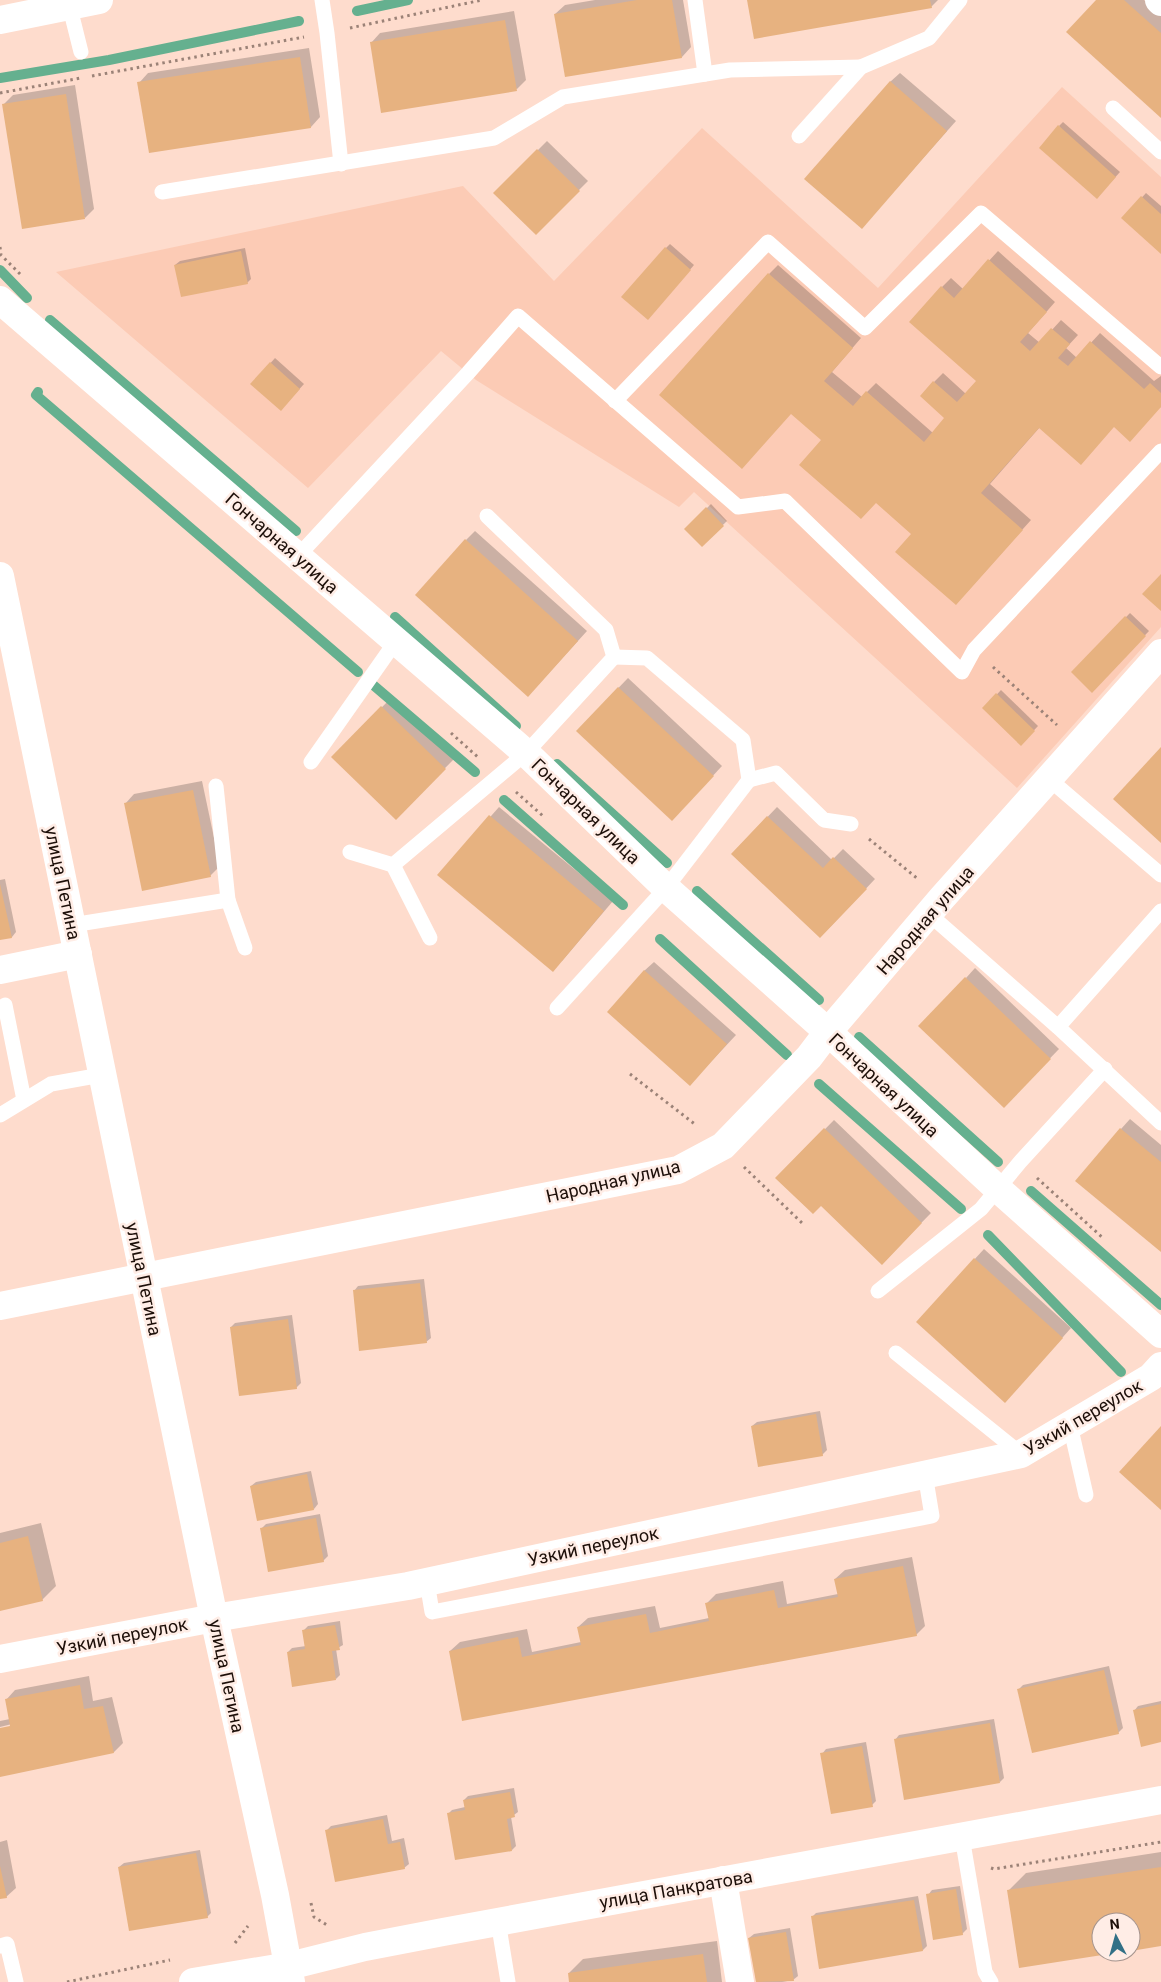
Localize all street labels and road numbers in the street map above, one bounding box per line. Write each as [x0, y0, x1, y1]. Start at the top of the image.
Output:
street label: Гончарная улица [221, 488, 343, 598]
street label: Гончарная улица [527, 754, 645, 868]
street label: улица Петина [41, 824, 85, 942]
street label: Народная улица [872, 861, 978, 979]
street label: Гончарная улица [825, 1029, 943, 1141]
street label: Народная улица [544, 1155, 682, 1207]
street label: улица Петина [122, 1220, 166, 1338]
street label: Узкий переулок [1020, 1374, 1146, 1459]
street label: Узкий переулок [526, 1522, 661, 1570]
street label: Узкий переулок [55, 1613, 190, 1659]
street label: улица Петина [205, 1617, 249, 1735]
street label: улица Панкратова [598, 1865, 754, 1913]

